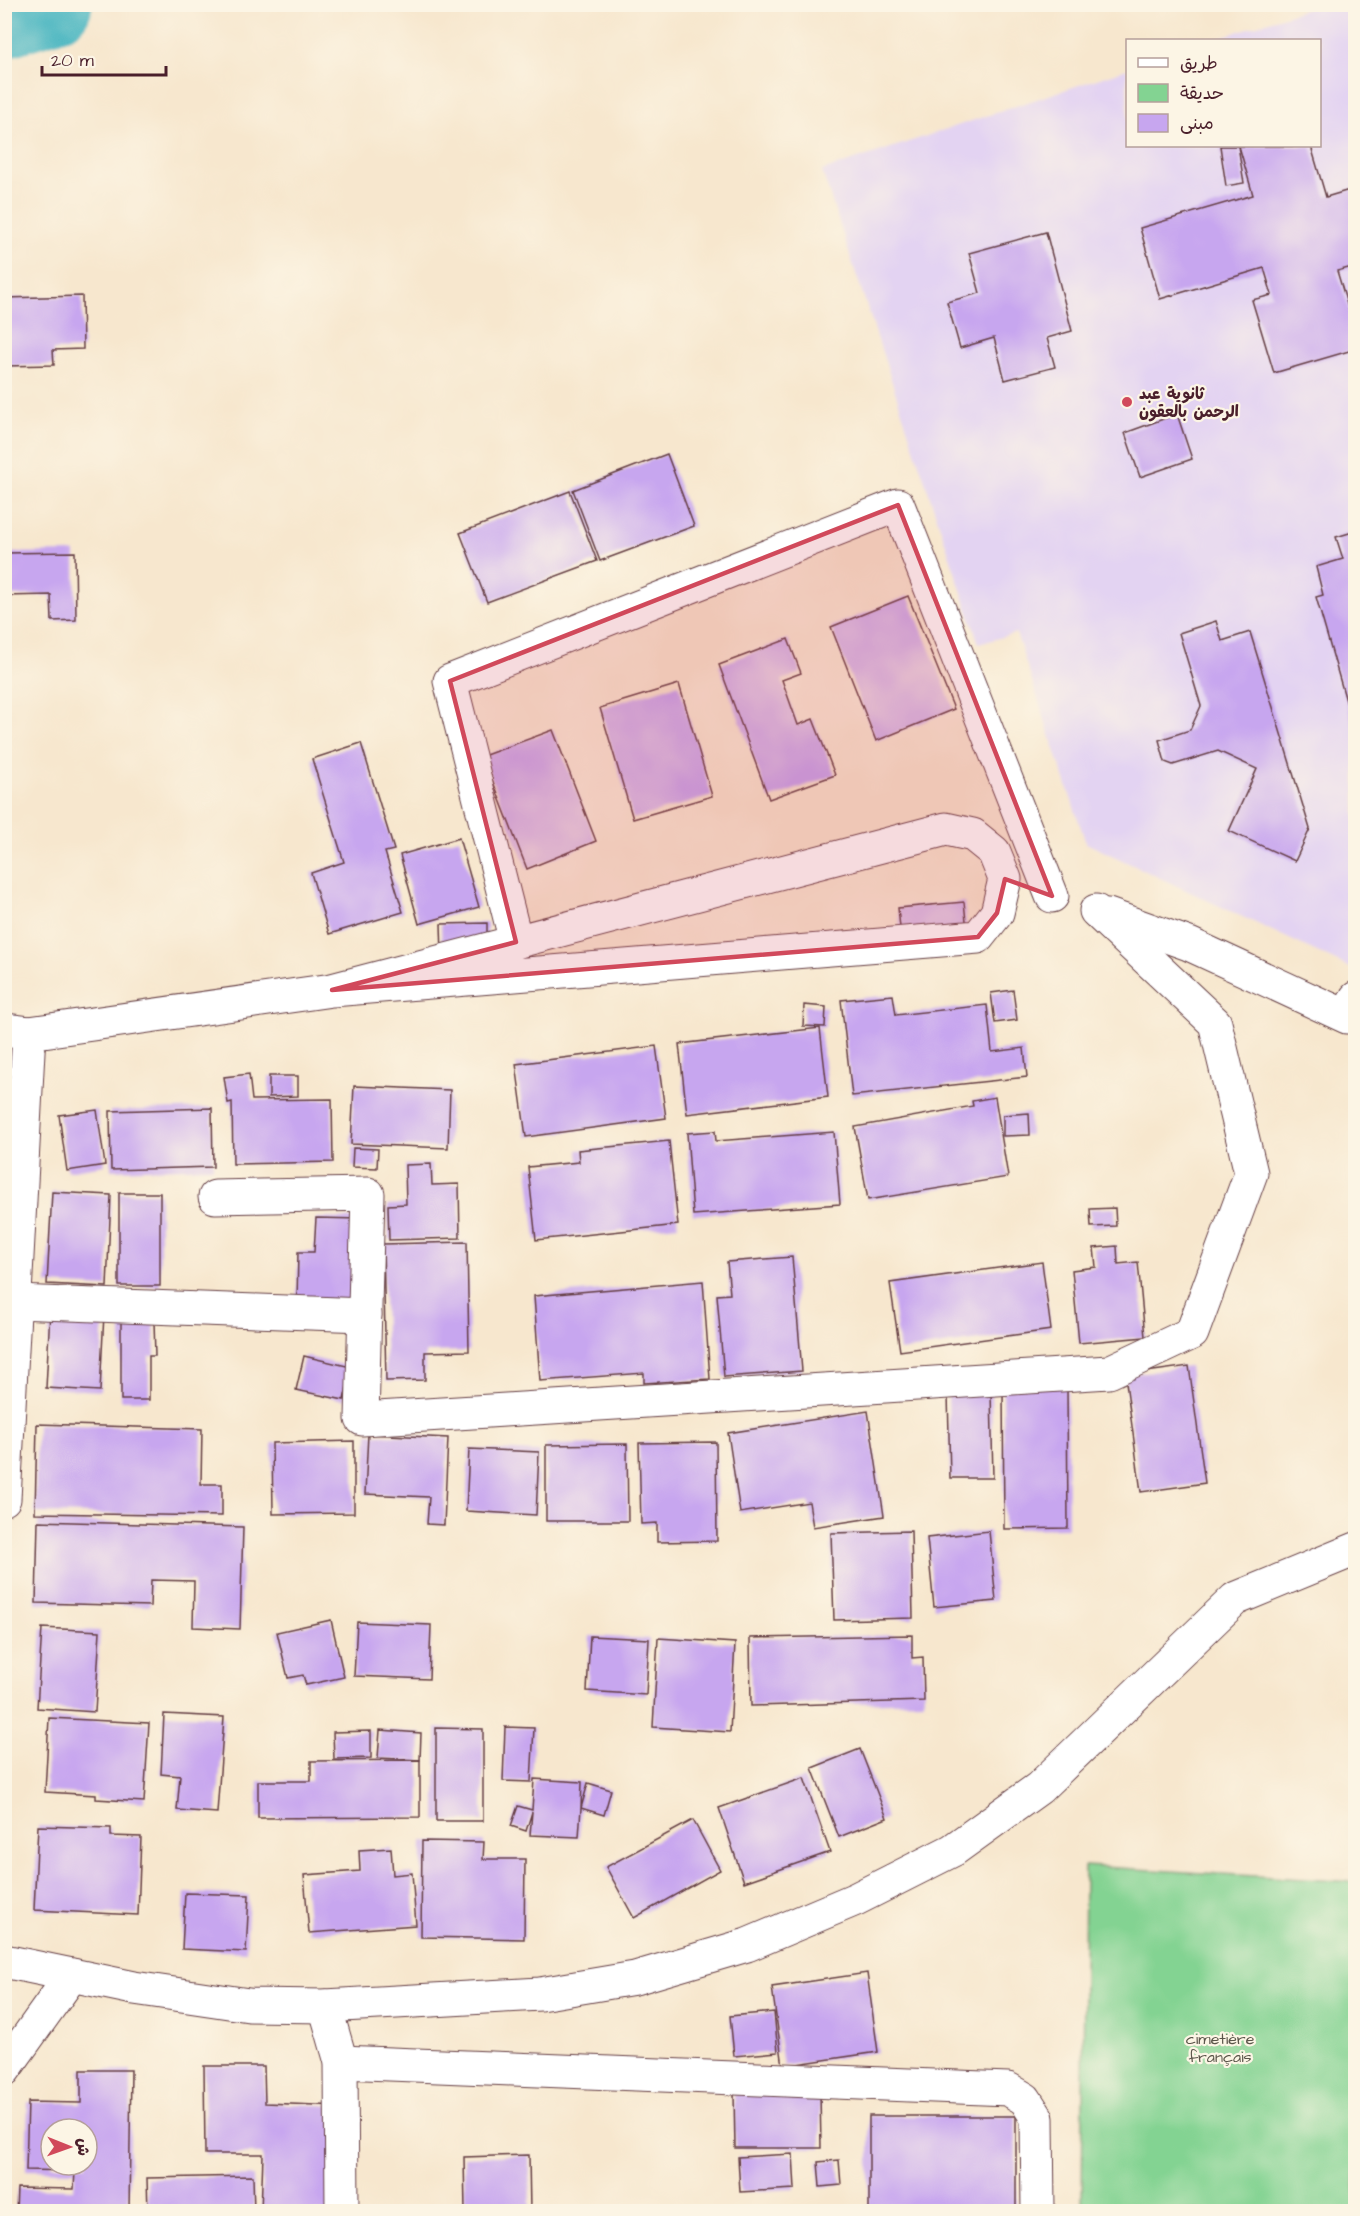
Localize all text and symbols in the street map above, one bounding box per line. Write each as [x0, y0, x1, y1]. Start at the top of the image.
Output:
scale bar [42, 39, 166, 77]
legend [1126, 39, 1321, 147]
text: 20 m [51, 48, 94, 73]
text: طريق [1180, 51, 1218, 76]
text: حديقة [1180, 81, 1224, 106]
text: مبنى [1180, 111, 1214, 136]
place label: ثانوية عبد الرحمن بالعقون [1139, 383, 1239, 423]
marker: ثانوية عبد الرحمن بالعقون [1120, 395, 1134, 409]
park label: cimetière français [1186, 2028, 1255, 2068]
north arrow [39, 2117, 99, 2177]
text: ش [72, 2138, 94, 2156]

